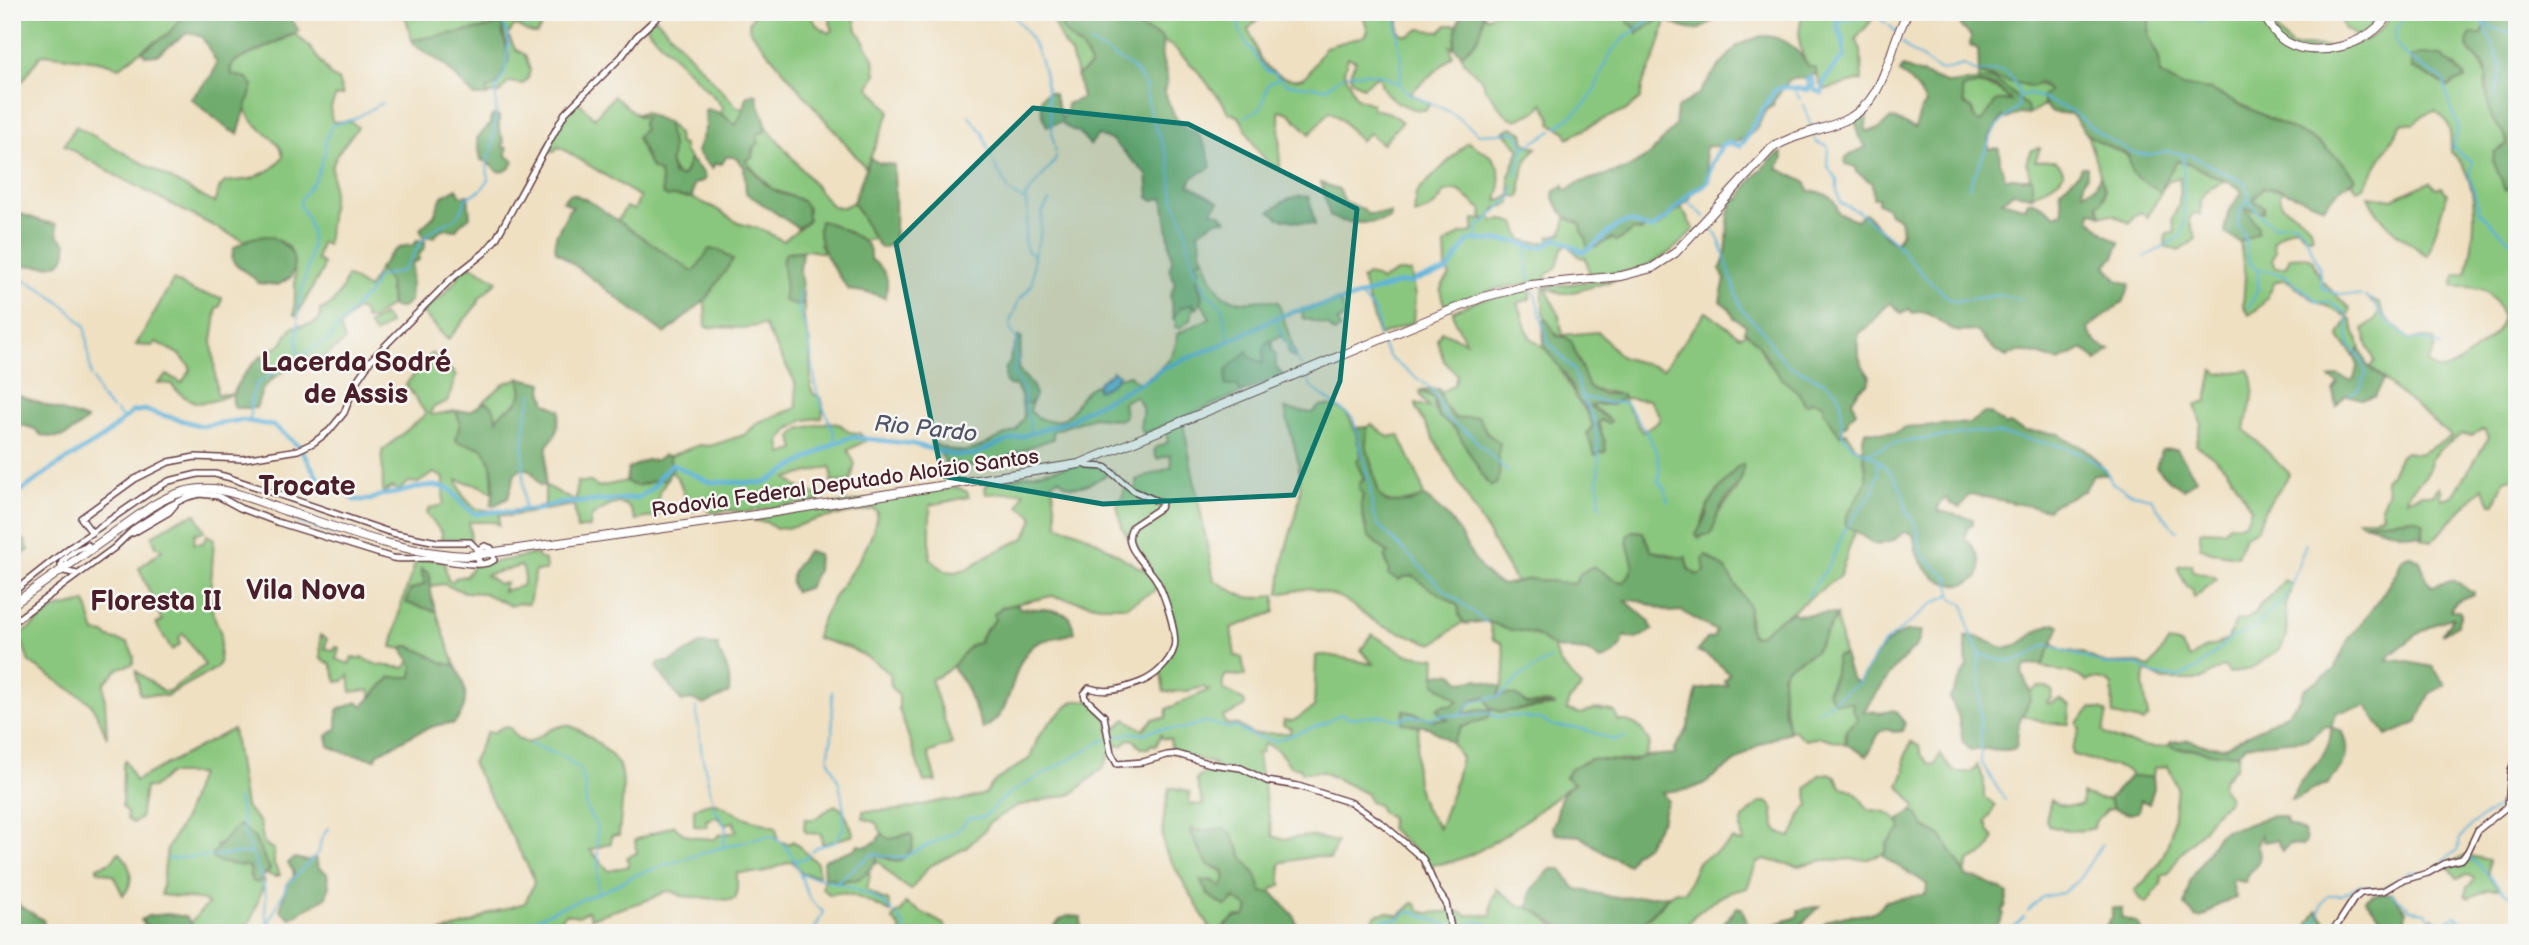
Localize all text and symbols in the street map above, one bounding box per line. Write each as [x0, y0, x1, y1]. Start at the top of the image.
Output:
district label: Lacerda Sodré de Assis [261, 346, 451, 411]
water label: Rio Pardo [873, 410, 979, 448]
street label: Rodovia Federal Deputado Aloízio Santos [650, 444, 1040, 523]
district label: Trocate [259, 470, 355, 503]
district label: Vila Nova [246, 574, 366, 607]
district label: Floresta II [90, 585, 222, 618]

